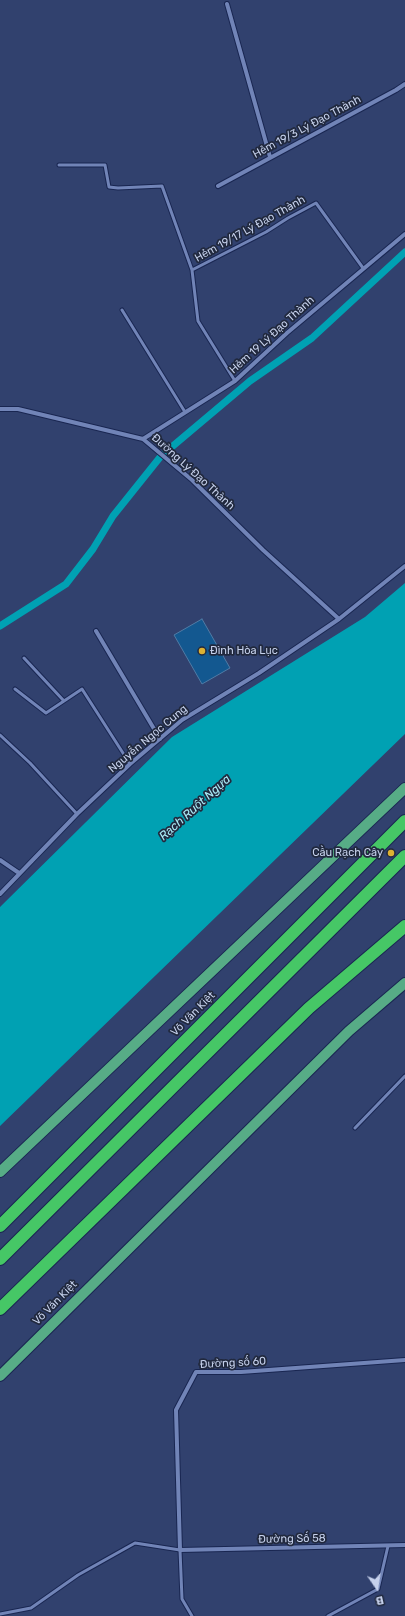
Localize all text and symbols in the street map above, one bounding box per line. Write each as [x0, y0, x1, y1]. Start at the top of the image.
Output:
street label: Hẻm 19/3 Lý Đạo Thành [251, 93, 363, 161]
street label: Hẻm 19/17 Lý Đạo Thành [192, 193, 308, 265]
street label: Hẻm 19 Lý Đạo Thành [227, 294, 317, 376]
street label: Đường Lý Đạo Thành [149, 431, 237, 513]
place label: Đình Hòa Lục [210, 644, 278, 658]
marker: Đình Hòa Lục [197, 646, 207, 656]
street label: Nguyễn Ngọc Cung [106, 702, 190, 776]
water label: Rạch Ruột Ngựa [156, 772, 234, 844]
place label: Cầu Rạch Cây [312, 846, 383, 860]
marker: Cầu Rạch Cây [386, 848, 396, 858]
street label: Võ Văn Kiệt [168, 989, 218, 1039]
street label: Võ Văn Kiệt [30, 1278, 80, 1328]
street label: Đường số 60 [199, 1355, 267, 1371]
street label: Đường Số 58 [258, 1532, 326, 1546]
north arrow [357, 1568, 397, 1608]
text: B [375, 1593, 385, 1607]

